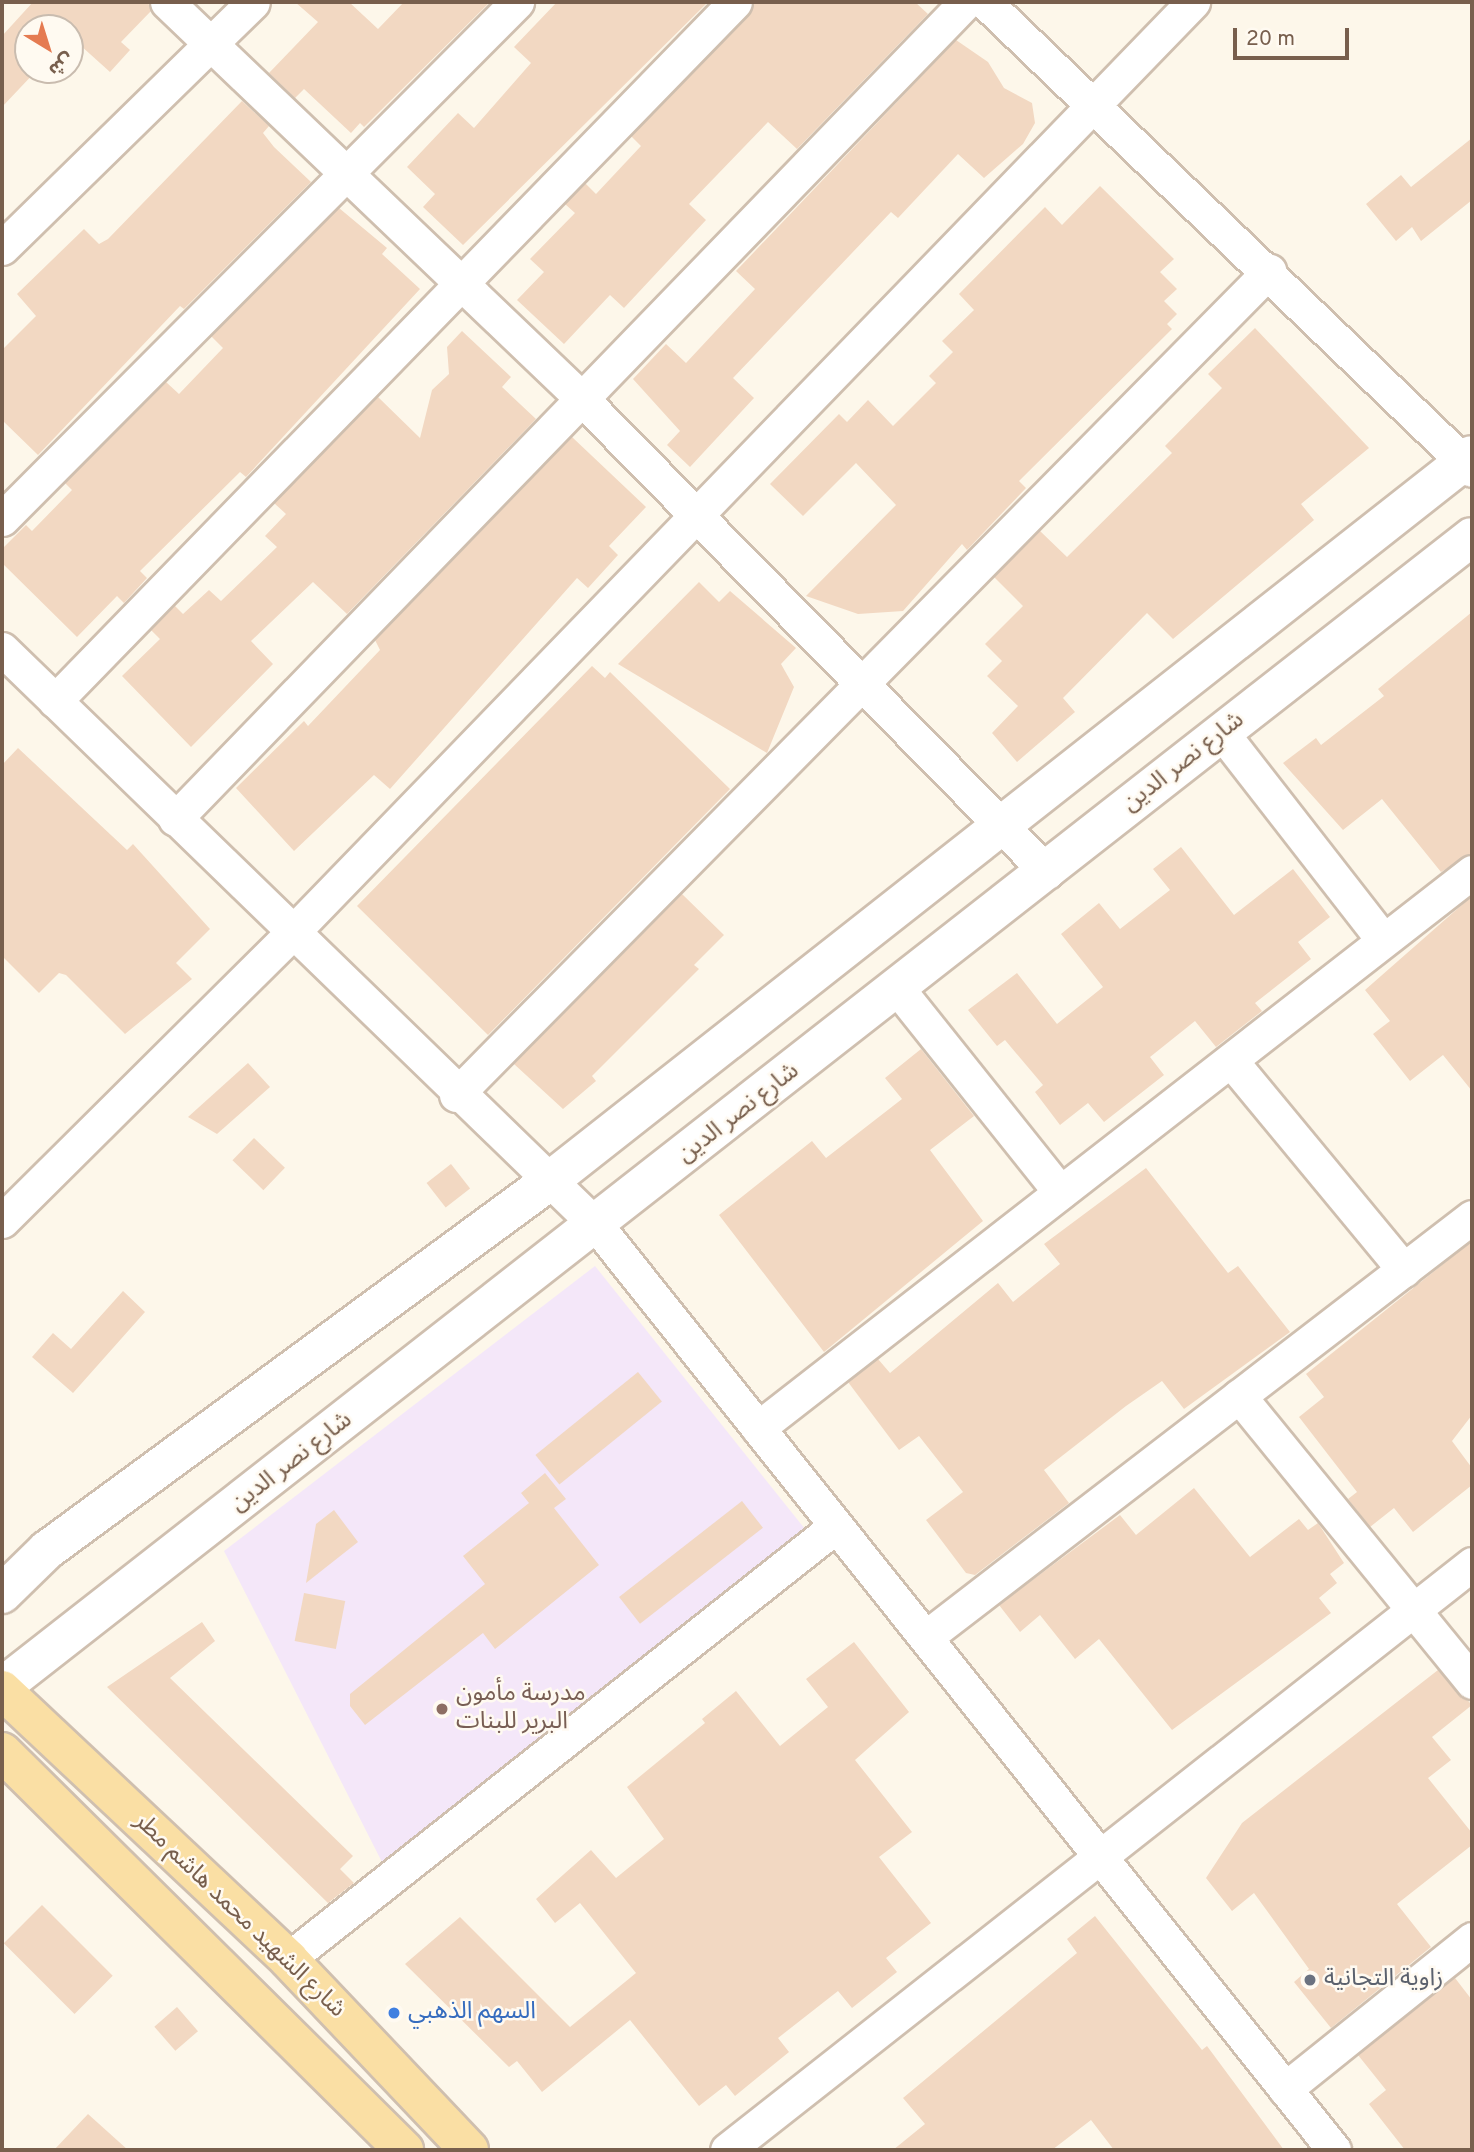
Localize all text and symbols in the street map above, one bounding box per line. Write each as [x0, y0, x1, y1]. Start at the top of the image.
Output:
north arrow [14, 14, 84, 84]
scale bar [1236, 14, 1352, 58]
text: 20 m [1246, 26, 1295, 53]
text: ش [43, 47, 78, 81]
street label: شارع نصر الدين [1118, 707, 1250, 819]
street label: شارع نصر الدين [673, 1058, 805, 1170]
street label: شارع نصر الدين [226, 1407, 358, 1519]
place label: مدرسة مأمون البرير للبنات [456, 1681, 585, 1737]
marker: مدرسة مأمون البرير للبنات [434, 1701, 450, 1717]
street label: شارع الشهيد محمد هاشم مطر [127, 1808, 351, 2024]
place label: زاوية التجانية [1324, 1966, 1443, 1994]
marker: زاوية التجانية [1302, 1972, 1318, 1988]
place label: السهم الذهبي [408, 1999, 536, 2027]
marker: السهم الذهبي [386, 2005, 402, 2021]

